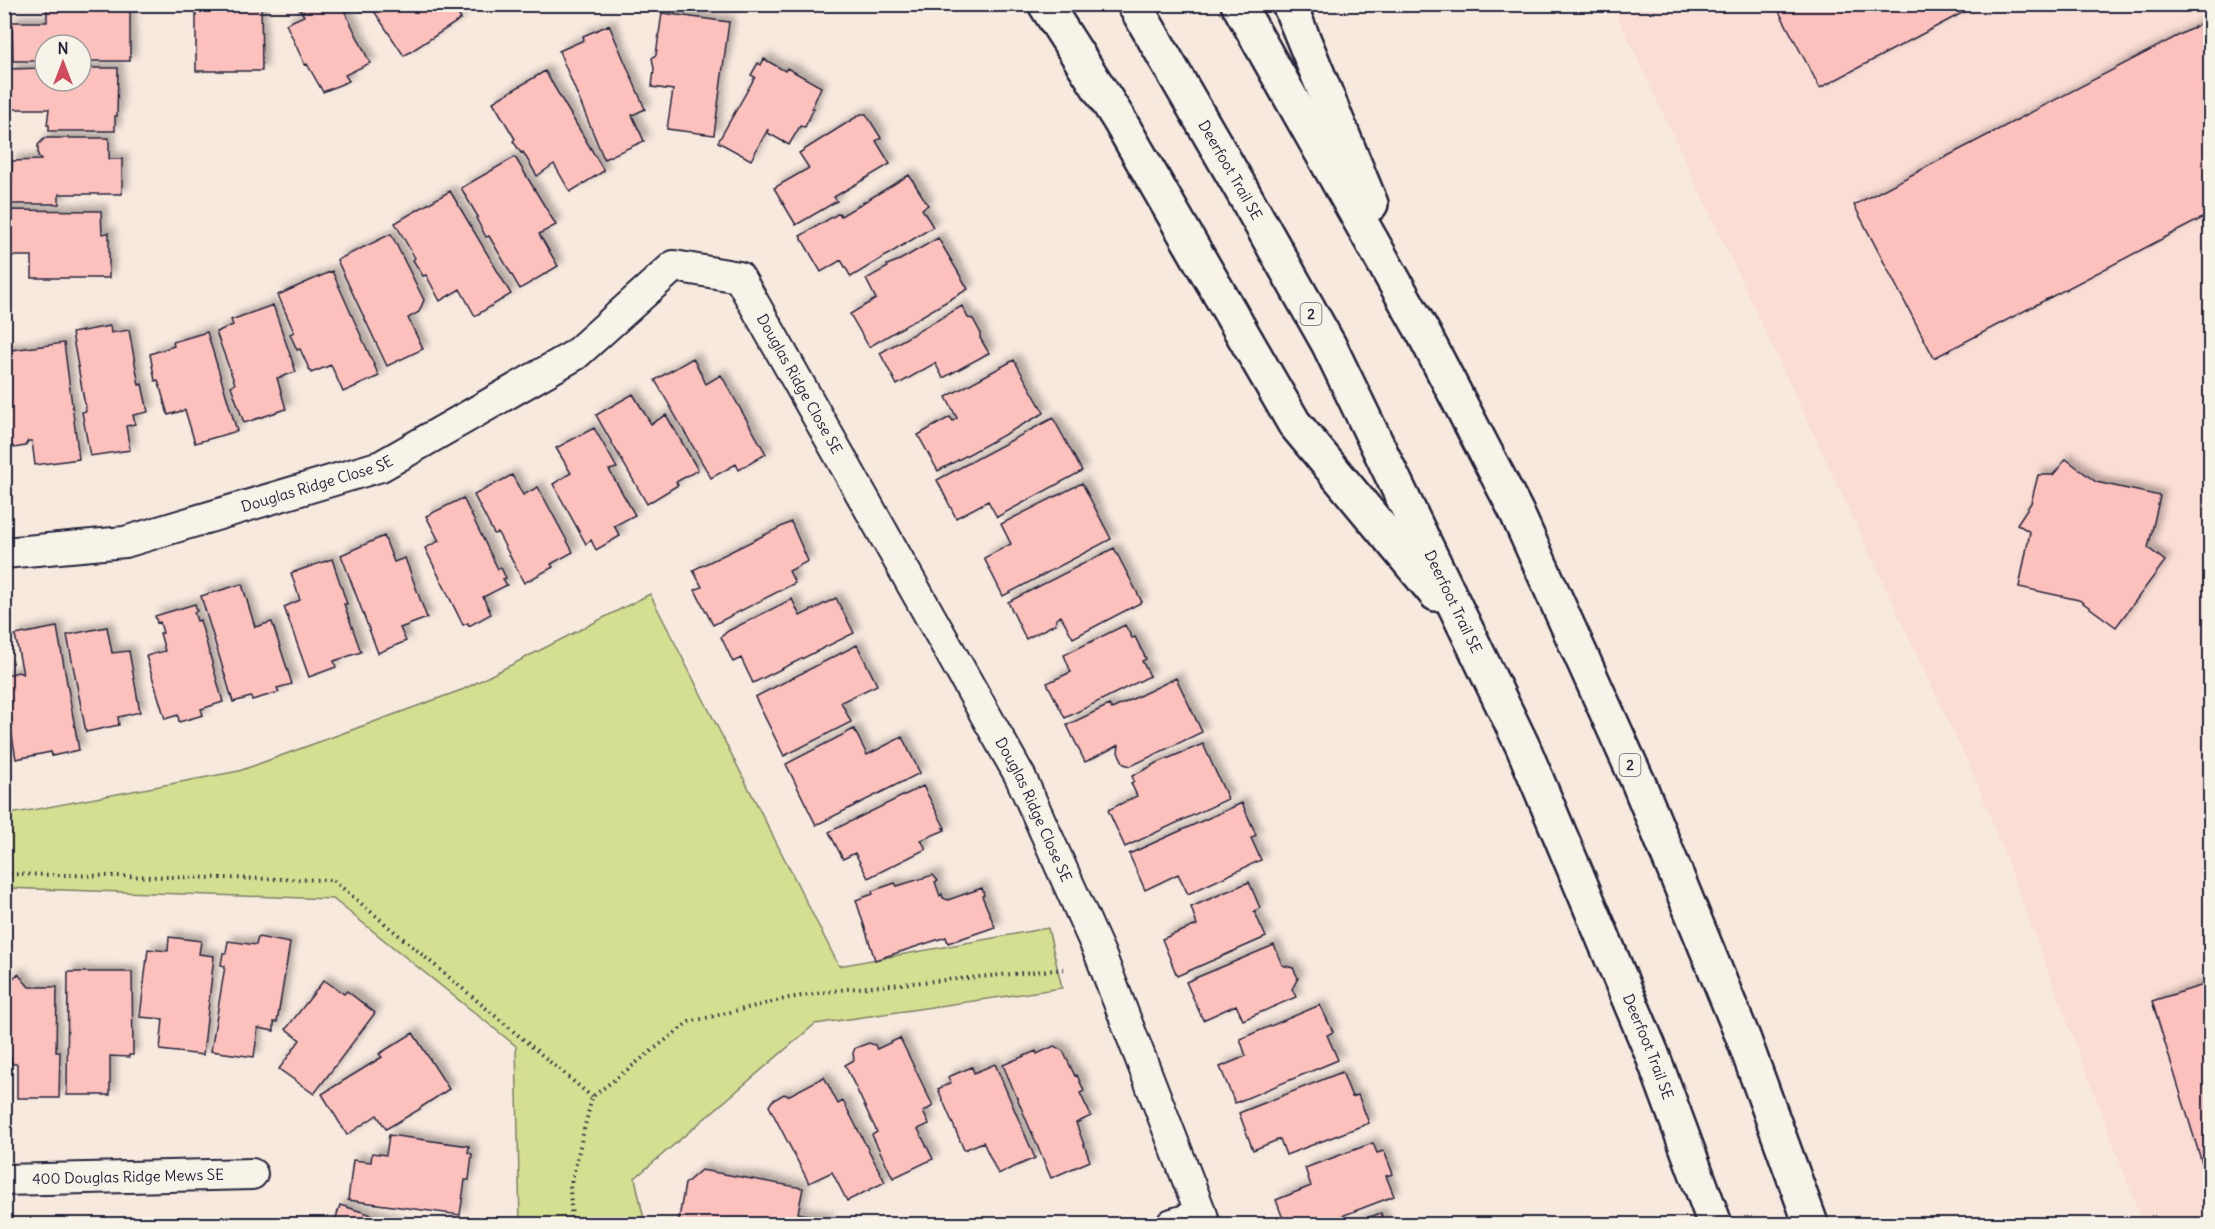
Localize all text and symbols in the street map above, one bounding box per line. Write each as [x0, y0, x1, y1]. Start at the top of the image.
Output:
north arrow [33, 33, 93, 93]
text: N [57, 38, 69, 58]
street label: Deerfoot Trail SE [1194, 117, 1267, 223]
road number: 2 [1300, 303, 1322, 325]
street label: Douglas Ridge Close SE [753, 310, 847, 457]
street label: Douglas Ridge Close SE [239, 451, 396, 516]
street label: Deerfoot Trail SE [1421, 547, 1486, 656]
street label: Douglas Ridge Close SE [991, 734, 1076, 885]
road number: 2 [1620, 754, 1640, 776]
street label: Deerfoot Trail SE [1619, 991, 1678, 1102]
street label: 400 Douglas Ridge Mews SE [32, 1165, 224, 1188]

